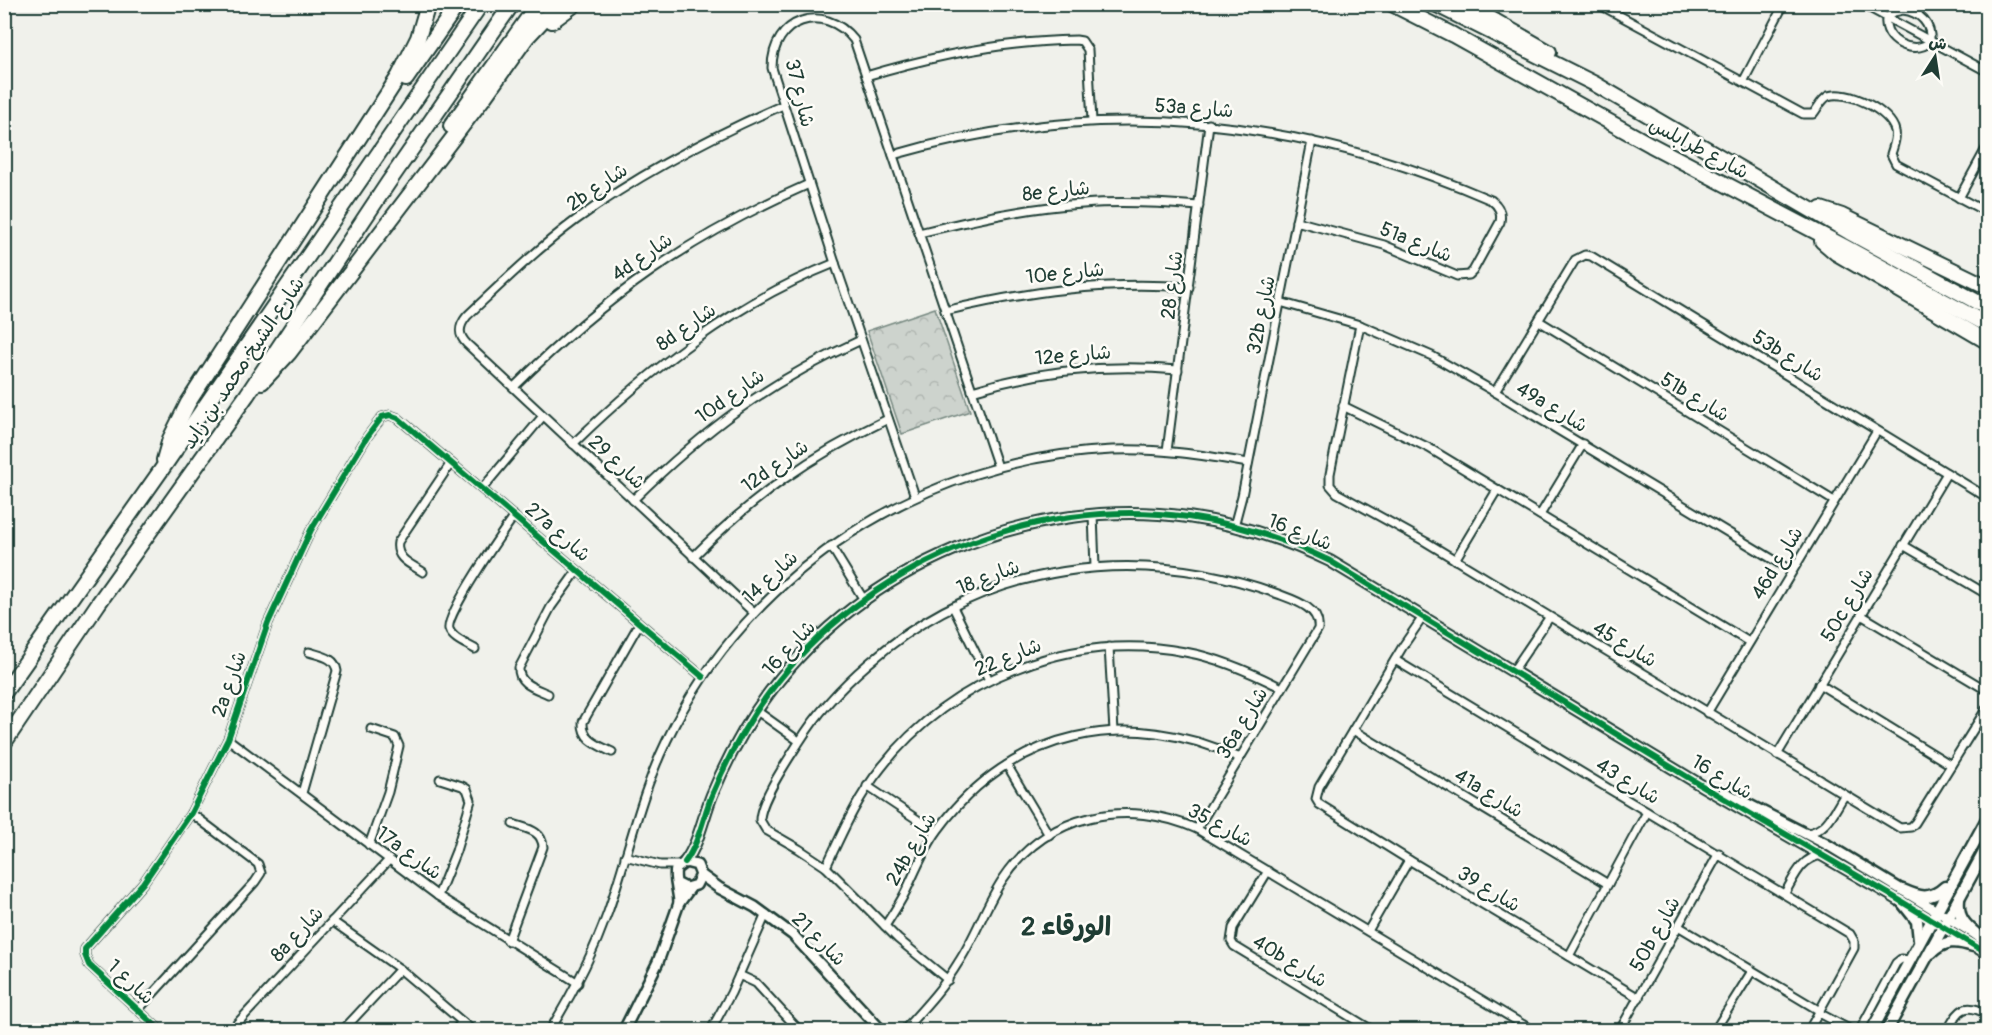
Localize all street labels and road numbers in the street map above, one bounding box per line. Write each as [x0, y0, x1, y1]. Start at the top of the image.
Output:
street label: شارع 37 [779, 56, 821, 130]
street label: 53a شارع [1154, 93, 1234, 124]
street label: شارع طرابلس [1645, 111, 1753, 186]
street label: 2b شارع [562, 157, 633, 217]
street label: 8e شارع [1021, 175, 1091, 208]
street label: 51a شارع [1376, 216, 1456, 269]
street label: 4d شارع [607, 227, 678, 288]
street label: شارع 28 [1155, 249, 1190, 321]
street label: 10e شارع [1024, 256, 1106, 291]
street label: شارع الشيخ محمد بن زايد [176, 272, 311, 455]
street label: 32b شارع [1241, 273, 1282, 357]
street label: 8d شارع [651, 297, 721, 357]
street label: 53b شارع [1747, 324, 1828, 389]
street label: 12e شارع [1034, 339, 1112, 372]
street label: 10d شارع [691, 363, 770, 430]
street label: 51b شارع [1655, 367, 1734, 428]
street label: 49a شارع [1511, 376, 1592, 439]
street label: شارع 29 [583, 429, 651, 495]
street label: 12d شارع [737, 434, 814, 499]
street label: 27a شارع [519, 497, 596, 568]
street label: شارع 16 [1264, 508, 1336, 557]
street label: 46d شارع [1746, 522, 1809, 605]
street label: شارع 14 [737, 545, 804, 610]
street label: شارع 18 [953, 554, 1023, 601]
street label: 50c شارع [1815, 563, 1880, 647]
street label: شارع 16 [757, 615, 822, 682]
street label: شارع 45 [1588, 615, 1661, 674]
street label: شارع 22 [971, 632, 1046, 683]
street label: 2a شارع [206, 648, 253, 721]
street label: 36a شارع [1211, 682, 1274, 764]
street label: شارع 16 [1686, 749, 1757, 806]
street label: شارع 43 [1591, 752, 1665, 811]
street label: 41a شارع [1449, 763, 1528, 824]
street label: شارع 35 [1183, 798, 1257, 853]
street label: 24b شارع [880, 808, 943, 890]
street label: 17a شارع [371, 821, 447, 886]
street label: شارع 39 [1452, 860, 1525, 918]
street label: 50b شارع [1624, 892, 1687, 976]
street label: 8a شارع [265, 901, 330, 968]
street label: شارع 21 [786, 907, 851, 972]
street label: 40b شارع [1248, 929, 1332, 994]
street label: شارع 1 [102, 954, 160, 1011]

